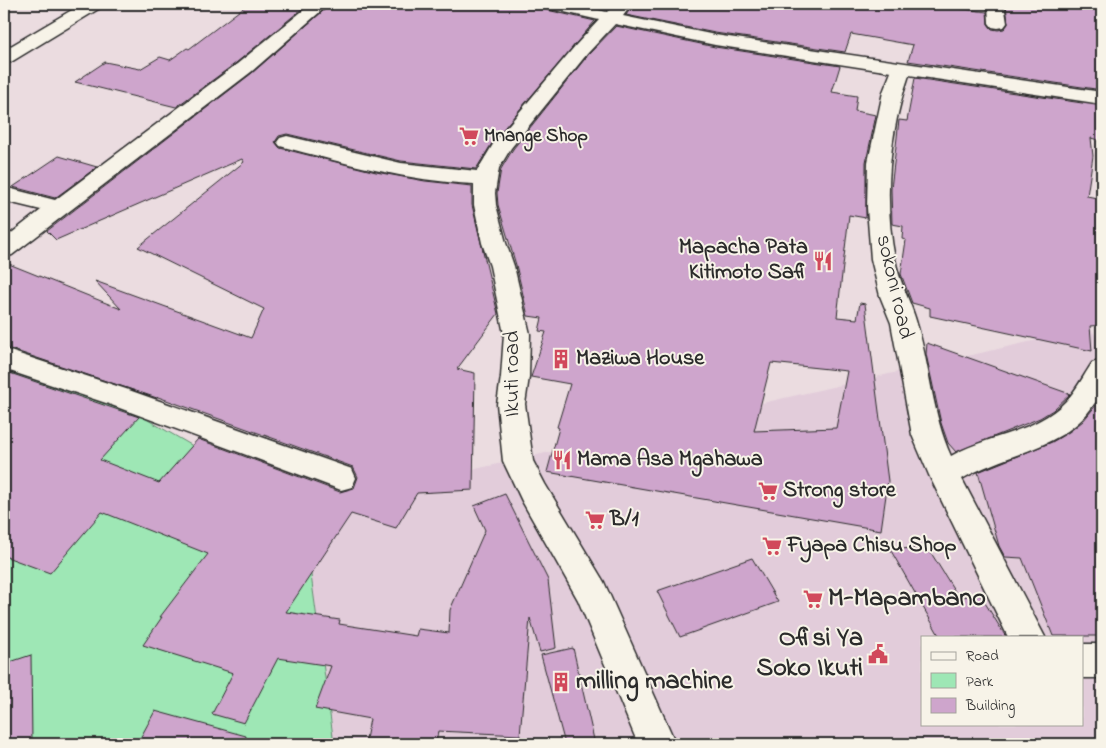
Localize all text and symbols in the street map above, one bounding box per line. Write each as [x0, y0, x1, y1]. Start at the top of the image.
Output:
place label: Mnange Shop [484, 123, 588, 152]
supermarket icon: Mnange Shop [458, 125, 480, 147]
place label: Mapacha Pata Kitimoto Safi [679, 232, 808, 289]
street label: sokoni road [867, 232, 921, 342]
restaurant icon: Mapacha Pata Kitimoto Safi [812, 250, 834, 272]
street label: Ikuti road [497, 331, 529, 417]
place label: Maziwa House [576, 343, 705, 375]
building icon: Maziwa House [550, 348, 572, 370]
place label: Mama Asa Mgahawa [577, 444, 763, 477]
restaurant icon: Mama Asa Mgahawa [551, 449, 573, 471]
place label: Strong store [783, 475, 897, 508]
supermarket icon: Strong store [757, 480, 779, 502]
place label: B/1 [609, 504, 639, 536]
supermarket icon: B/1 [584, 509, 606, 531]
place label: Fyapa Chisu Shop [786, 530, 956, 563]
supermarket icon: Fyapa Chisu Shop [761, 535, 783, 557]
place label: M-Mapambano [828, 580, 986, 618]
supermarket icon: M-Mapambano [802, 588, 824, 610]
place label: Ofisi Ya Soko Ikuti [756, 620, 863, 688]
legend [921, 636, 1084, 726]
public building icon: Ofisi Ya Soko Ikuti [867, 643, 889, 665]
text: Road [966, 645, 999, 667]
place label: milling machine [576, 663, 734, 702]
building icon: milling machine [550, 671, 572, 693]
text: Park [966, 671, 994, 693]
text: Building [965, 695, 1015, 718]

